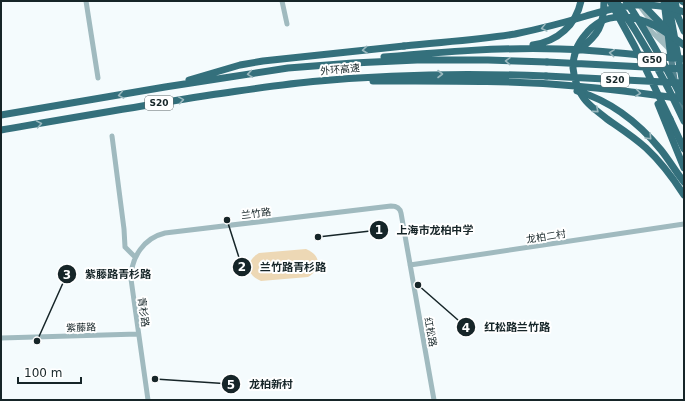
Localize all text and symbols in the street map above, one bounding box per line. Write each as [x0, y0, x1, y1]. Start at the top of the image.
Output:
one-way arrow [541, 23, 547, 31]
one-way arrow [362, 45, 368, 54]
one-way arrow [609, 49, 616, 58]
road number: G50 [638, 53, 666, 67]
one-way arrow [505, 57, 511, 65]
street label: 外环高速 [320, 62, 360, 77]
one-way arrow [247, 69, 253, 78]
one-way arrow [437, 70, 443, 78]
road number: S20 [601, 73, 629, 87]
one-way arrow [635, 88, 641, 97]
one-way arrow [118, 90, 125, 98]
road number: S20 [145, 96, 173, 110]
one-way arrow [178, 96, 185, 104]
one-way arrow [591, 105, 598, 112]
one-way arrow [36, 120, 43, 128]
one-way arrow [645, 132, 652, 140]
street label: 兰竹路 [241, 206, 272, 221]
callout: 上海市龙柏中学 [369, 218, 482, 241]
text: 1 [375, 223, 383, 237]
text: 上海市龙柏中学 [397, 224, 474, 237]
street label: 龙柏二村 [525, 228, 567, 245]
callout: 兰竹路青杉路 [232, 256, 334, 279]
text: 2 [238, 260, 246, 274]
text: 兰竹路青杉路 [260, 261, 327, 274]
callout: 紫藤路青杉路 [57, 263, 159, 286]
text: 3 [63, 268, 71, 282]
text: 紫藤路青杉路 [85, 268, 152, 281]
street label: 青杉路 [136, 296, 151, 328]
street label: 红松路 [422, 316, 439, 348]
callout: 红松路兰竹路 [456, 316, 558, 339]
street label: 紫藤路 [66, 321, 96, 334]
text: 4 [462, 321, 470, 335]
text: 红松路兰竹路 [484, 321, 551, 334]
scale bar [18, 359, 81, 385]
text: 100 m [24, 366, 62, 380]
callout: 龙柏新村 [221, 373, 301, 396]
text: 5 [227, 378, 235, 392]
text: 龙柏新村 [249, 378, 293, 391]

